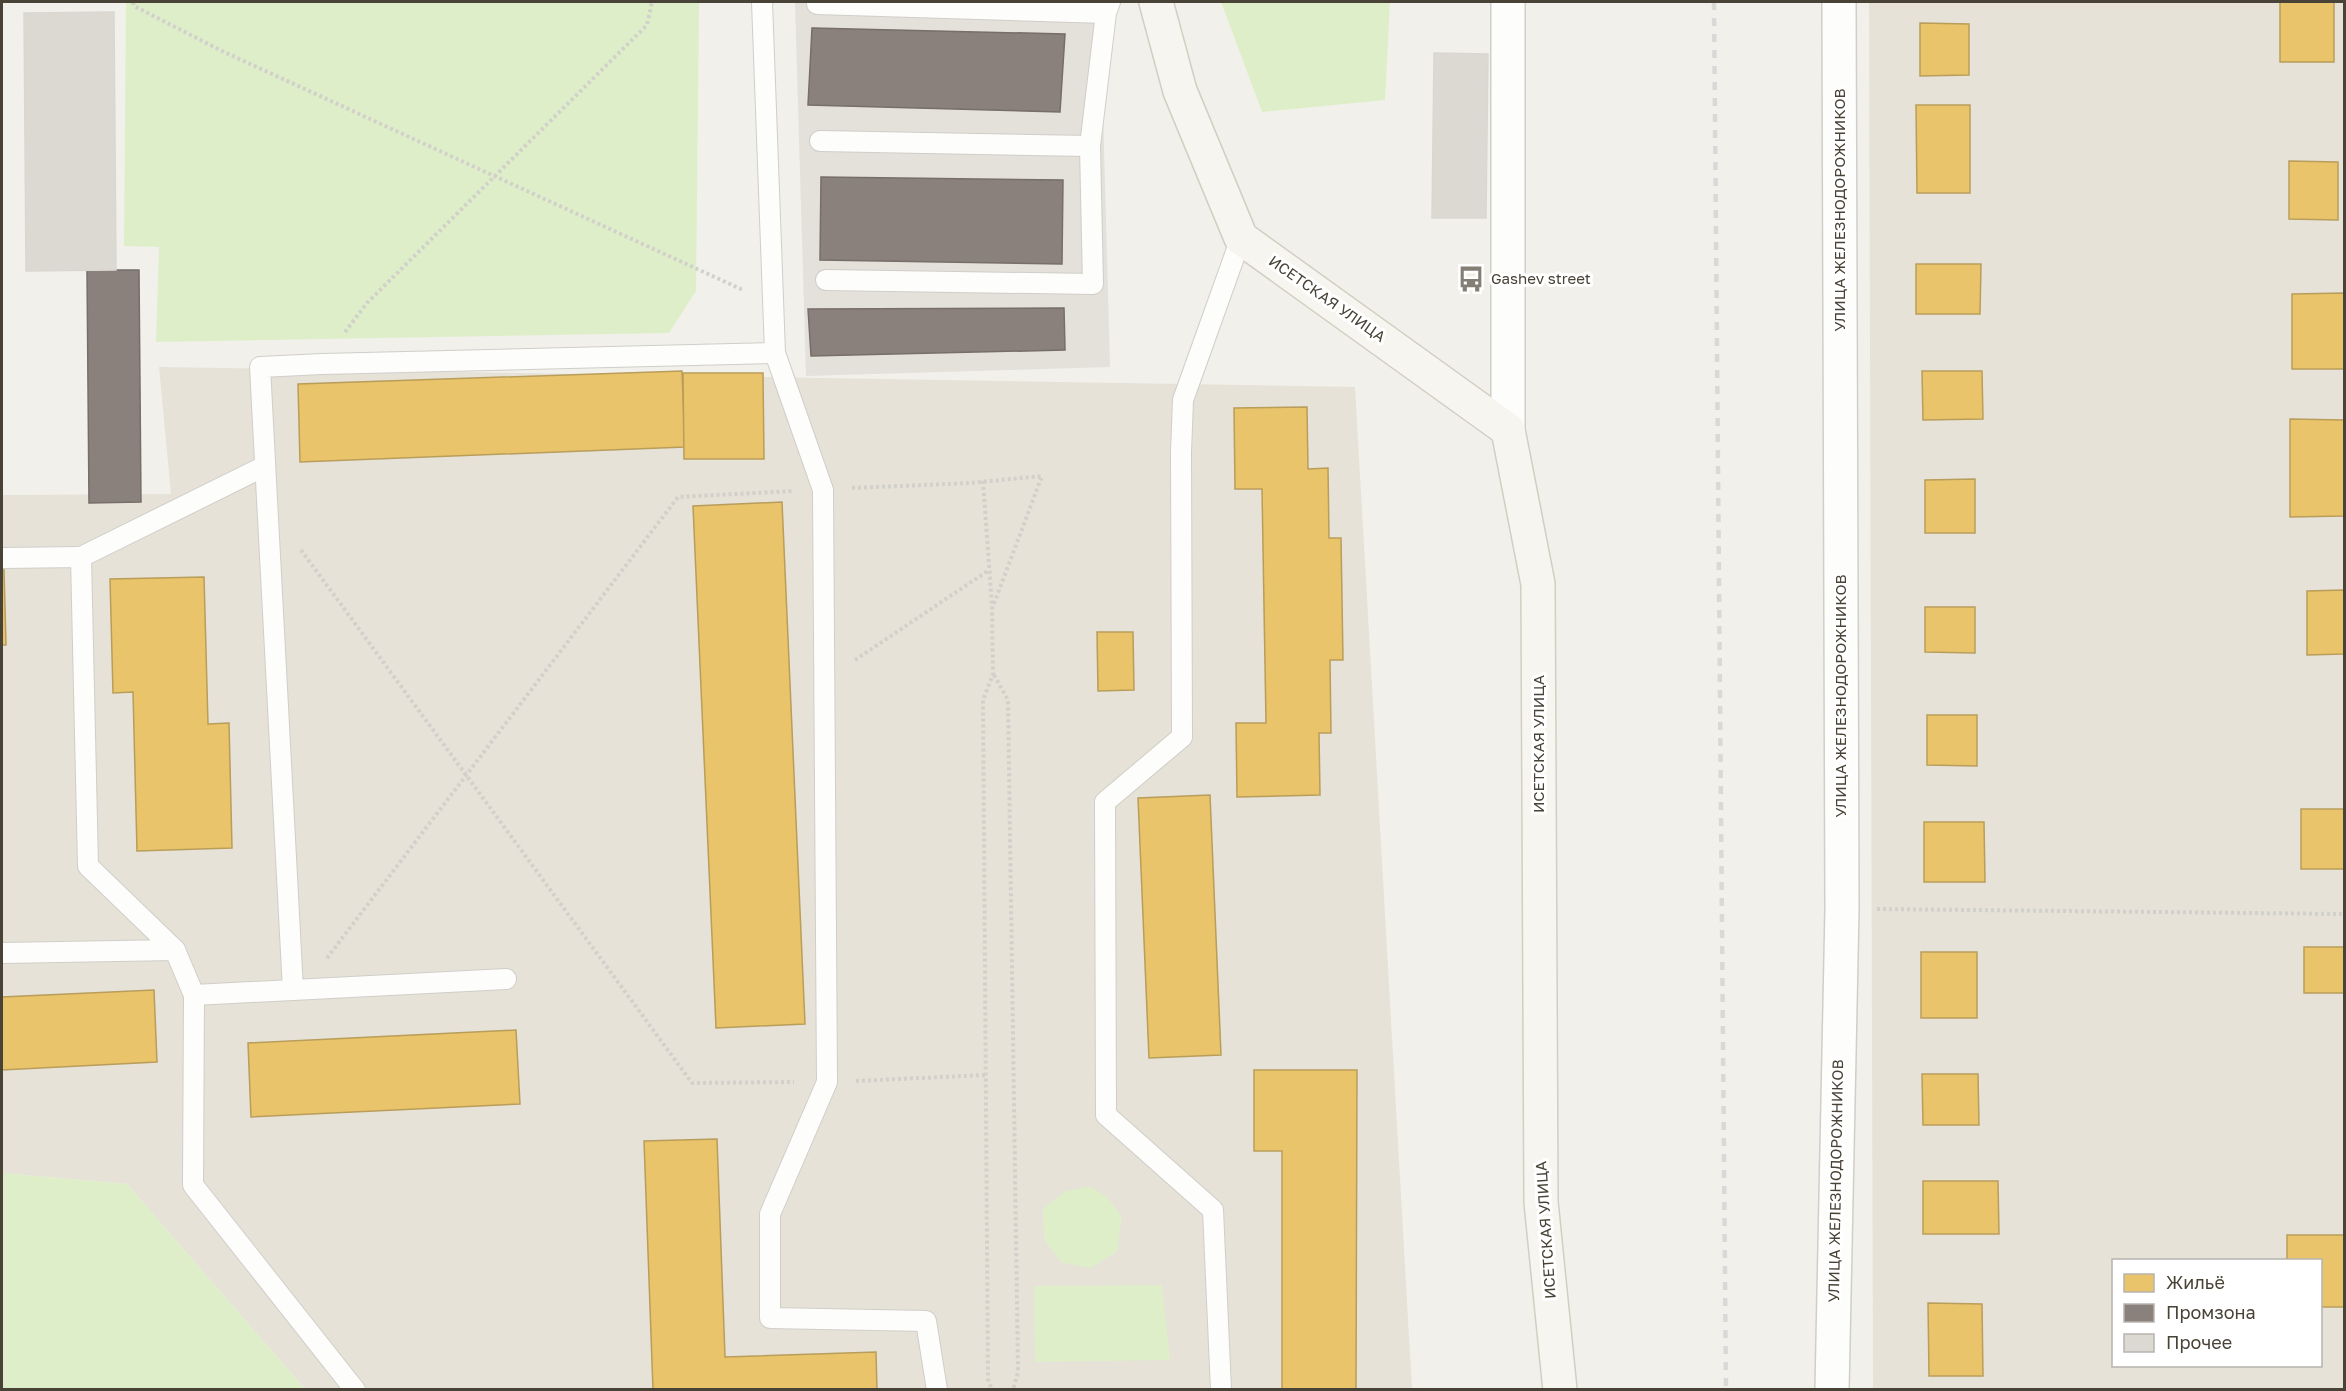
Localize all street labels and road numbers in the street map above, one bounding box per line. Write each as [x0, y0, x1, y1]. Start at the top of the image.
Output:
street label: УЛИЦА ЖЕЛЕЗНОДОРОЖНИКОВ [1830, 88, 1848, 332]
street label: ИСЕТСКАЯ УЛИЦА [1266, 251, 1389, 345]
street label: УЛИЦА ЖЕЛЕЗНОДОРОЖНИКОВ [1831, 574, 1849, 818]
street label: ИСЕТСКАЯ УЛИЦА [1529, 675, 1547, 813]
street label: УЛИЦА ЖЕЛЕЗНОДОРОЖНИКОВ [1824, 1059, 1846, 1303]
street label: ИСЕТСКАЯ УЛИЦА [1531, 1160, 1559, 1300]

